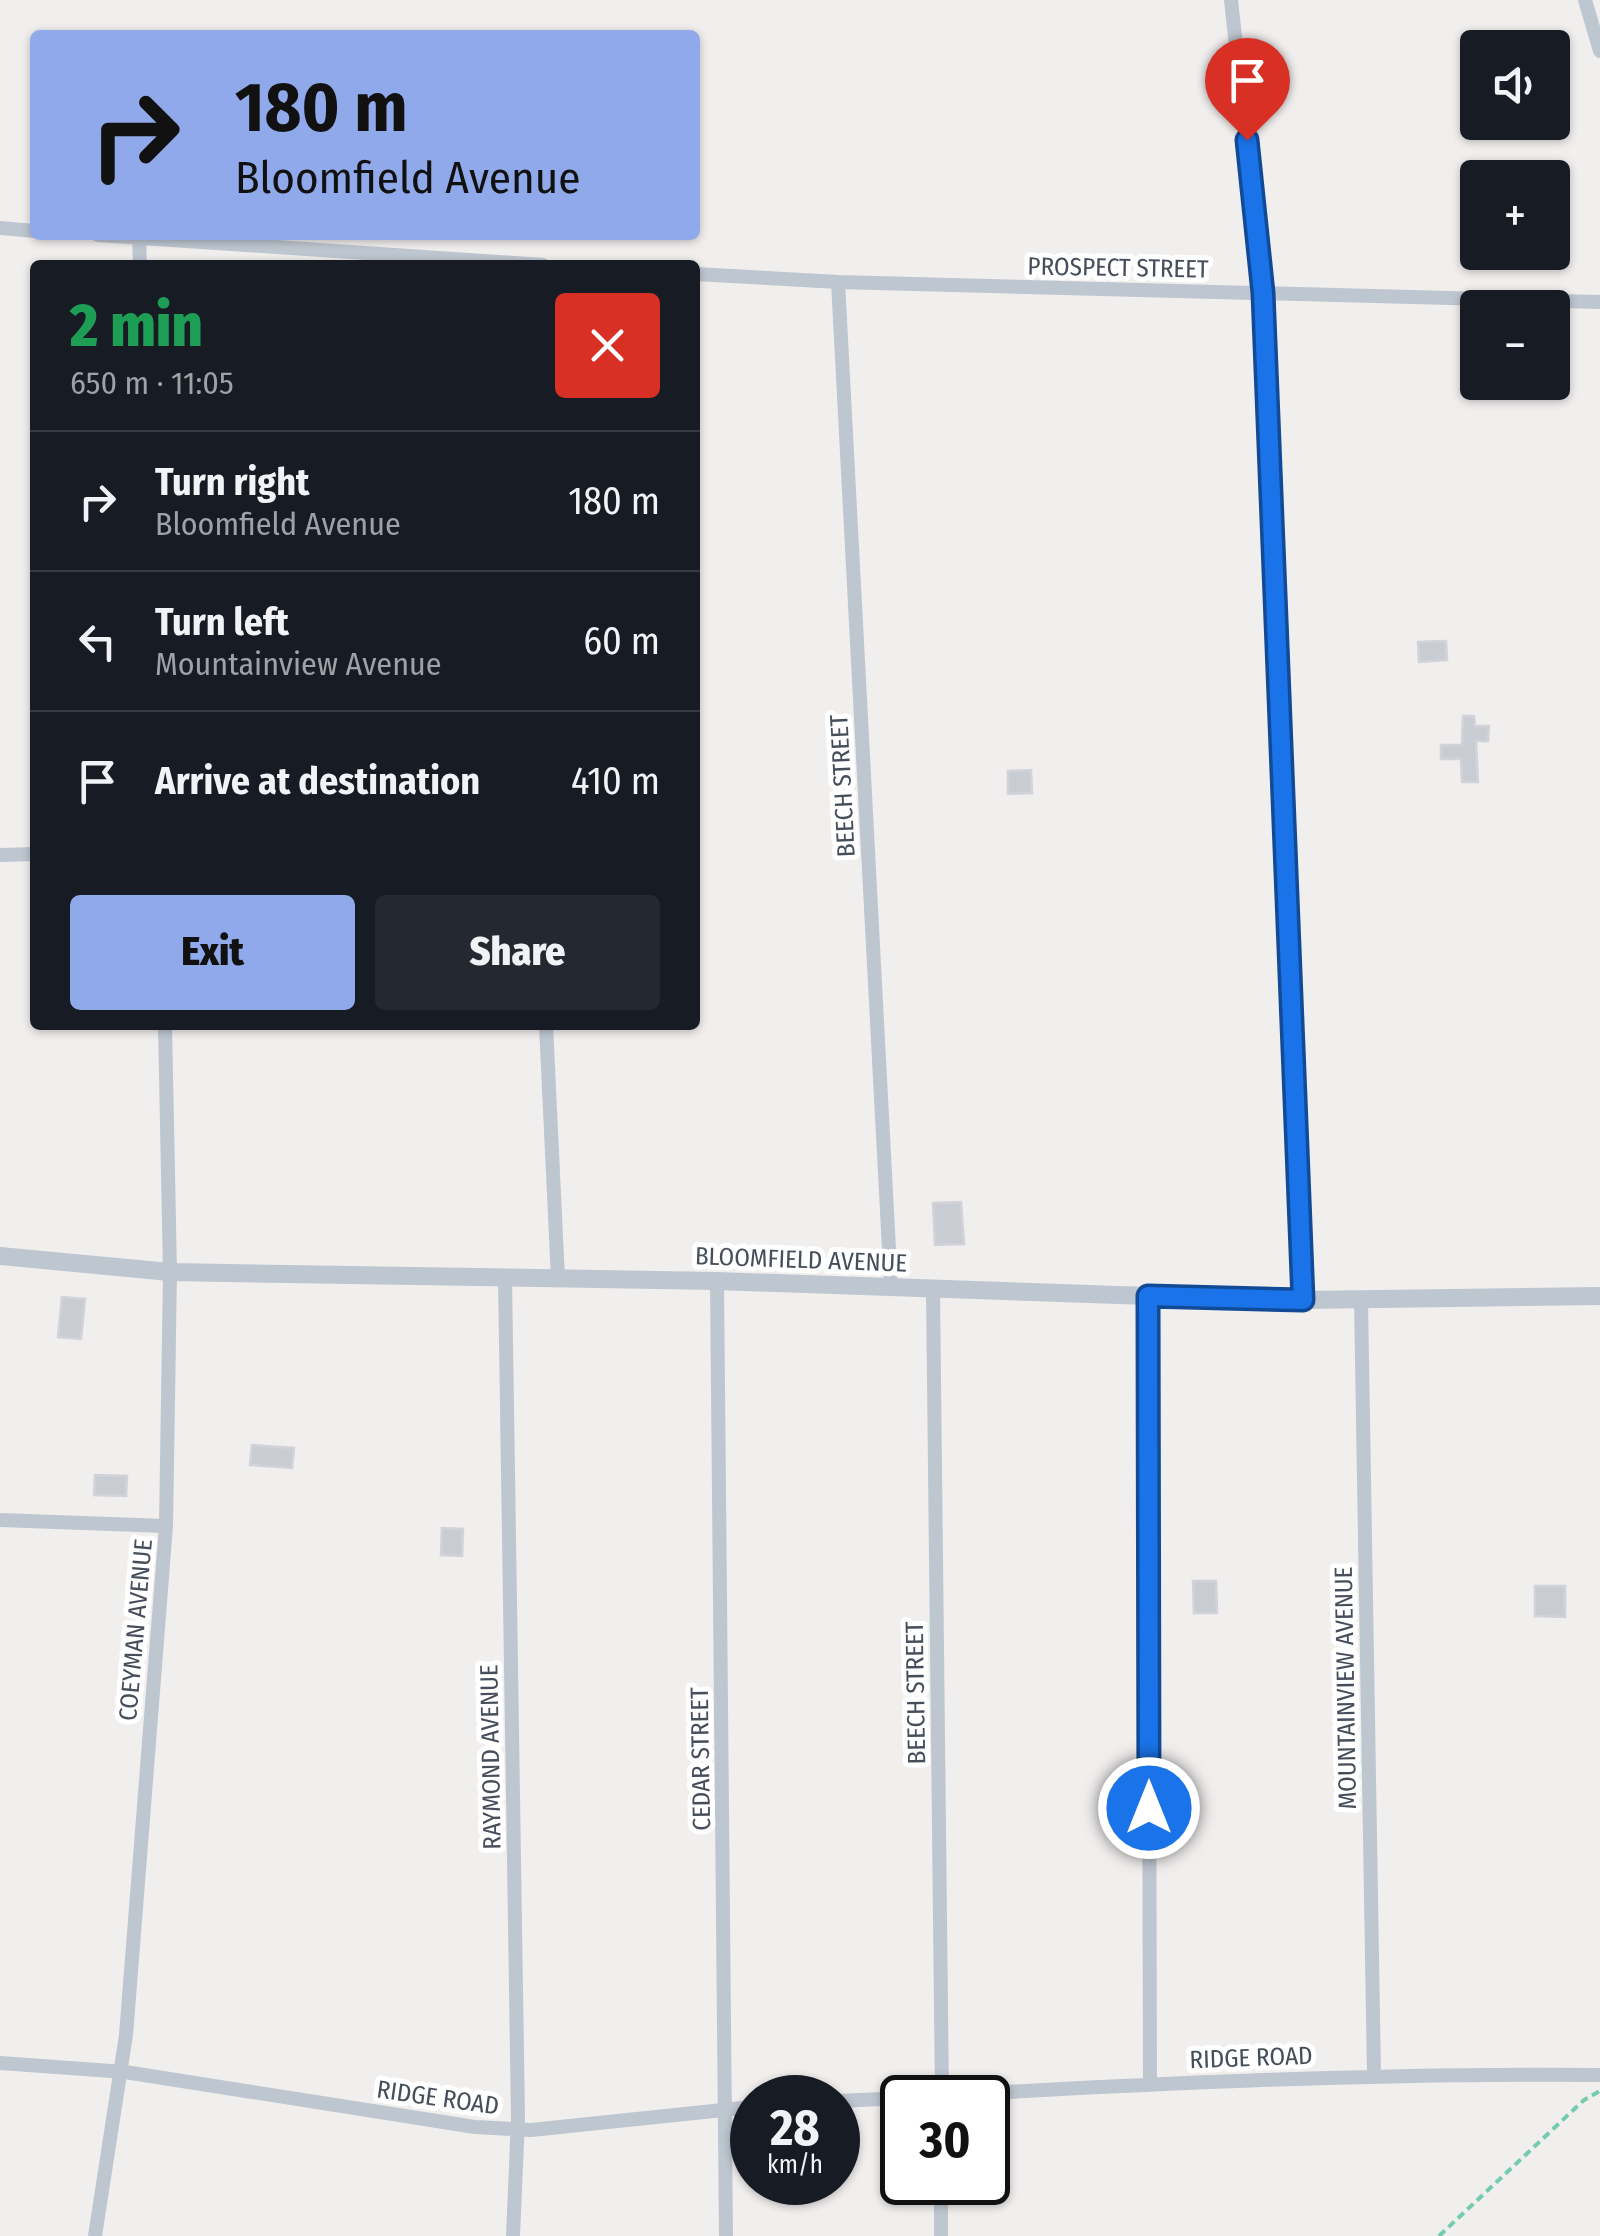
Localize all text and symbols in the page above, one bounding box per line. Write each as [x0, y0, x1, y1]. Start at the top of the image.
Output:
map controls [1460, 30, 1570, 400]
button: sound [1460, 30, 1570, 140]
pin [1205, 38, 1290, 141]
icon: arrive [1220, 53, 1275, 108]
text: 180 m [235, 66, 408, 150]
icon: right [70, 70, 200, 200]
text: Bloomfield Avenue [235, 151, 581, 205]
button: + [1460, 160, 1570, 270]
street label: PROSPECT STREET [1027, 251, 1209, 285]
text: 2 min [70, 290, 203, 362]
button: − [1460, 290, 1570, 400]
button: close [555, 293, 660, 398]
text: 650 m · 11:05 [70, 364, 234, 402]
text: Turn right [155, 459, 309, 505]
icon: right [70, 474, 125, 529]
text: 180 m [568, 478, 660, 524]
text: Bloomfield Avenue [155, 505, 401, 543]
text: Turn left [155, 599, 289, 645]
icon: left [70, 614, 125, 669]
text: 60 m [583, 618, 660, 664]
text: Mountainview Avenue [155, 645, 442, 683]
street label: BEECH STREET [824, 714, 862, 858]
icon: arrive [70, 754, 125, 809]
text: Arrive at destination [155, 758, 480, 804]
text: 410 m [571, 758, 660, 804]
button: Exit [70, 895, 355, 1010]
button: Share [375, 895, 660, 1010]
street label: BLOOMFIELD AVENUE [694, 1241, 908, 1279]
street label: COEYMAN AVENUE [113, 1538, 159, 1722]
street label: MOUNTAINVIEW AVENUE [1329, 1566, 1363, 1810]
street label: BEECH STREET [900, 1621, 932, 1765]
street label: RAYMOND AVENUE [474, 1664, 508, 1850]
street label: CEDAR STREET [685, 1687, 717, 1831]
position arrow [1097, 1756, 1201, 1860]
street label: RIDGE ROAD [1189, 2041, 1313, 2075]
street label: RIDGE ROAD [375, 2075, 501, 2121]
speed limit sign: 30 [880, 2075, 1010, 2205]
text: 28 [770, 2098, 820, 2158]
text: km/h [767, 2150, 823, 2180]

